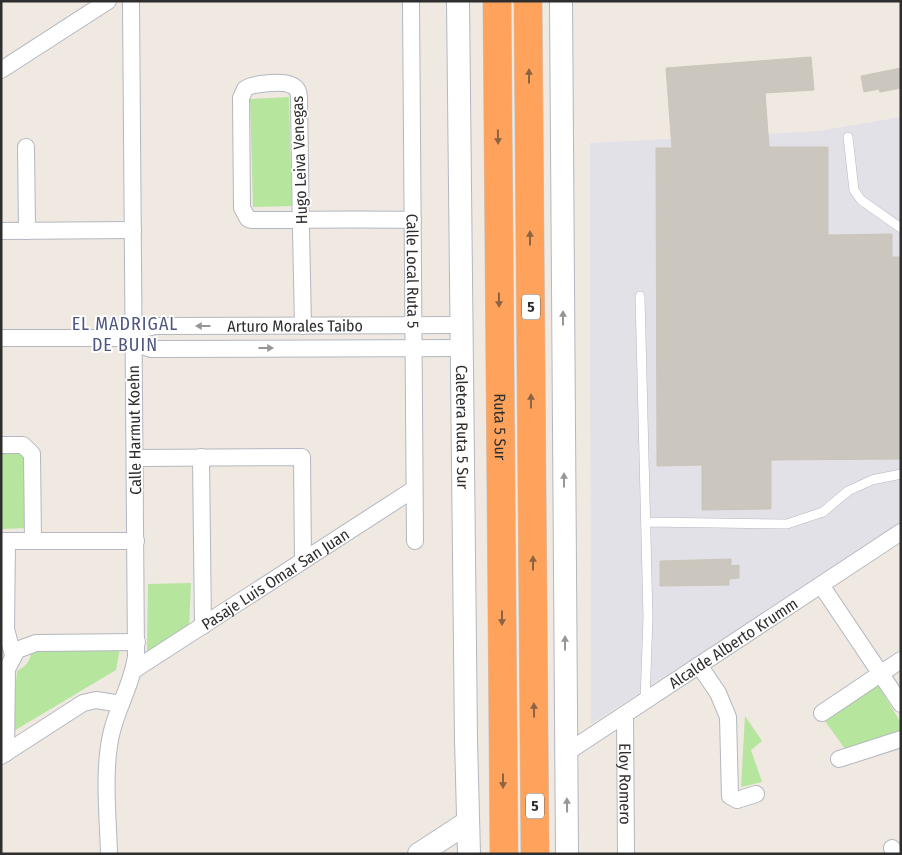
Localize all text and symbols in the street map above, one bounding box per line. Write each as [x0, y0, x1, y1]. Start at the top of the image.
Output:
one-way arrow [525, 67, 533, 83]
street label: Hugo Leiva Venegas [288, 95, 311, 224]
one-way arrow [494, 130, 502, 146]
street label: Calle Local Ruta 5 [403, 214, 422, 328]
one-way arrow [526, 230, 534, 246]
one-way arrow [495, 292, 503, 308]
road number: 5 [522, 294, 540, 320]
one-way arrow [559, 309, 567, 325]
district label: EL MADRIGAL DE BUIN [72, 313, 178, 356]
street label: Arturo Morales Taibo [227, 316, 363, 336]
one-way arrow [195, 322, 211, 330]
one-way arrow [258, 344, 274, 352]
street label: Calle Harmut Koehn [124, 365, 145, 495]
street label: Caletera Ruta 5 Sur [452, 365, 472, 490]
one-way arrow [527, 392, 535, 408]
street label: Ruta 5 Sur [490, 393, 510, 461]
one-way arrow [560, 472, 568, 488]
street label: Pasaje Luis Omar San Juan [198, 525, 353, 634]
one-way arrow [529, 555, 537, 571]
street label: Alcalde Alberto Krumm [665, 594, 801, 693]
one-way arrow [498, 610, 506, 626]
one-way arrow [561, 634, 569, 650]
one-way arrow [530, 702, 538, 718]
street label: Eloy Romero [615, 743, 635, 825]
one-way arrow [499, 773, 507, 789]
road number: 5 [526, 794, 544, 818]
one-way arrow [563, 797, 571, 813]

